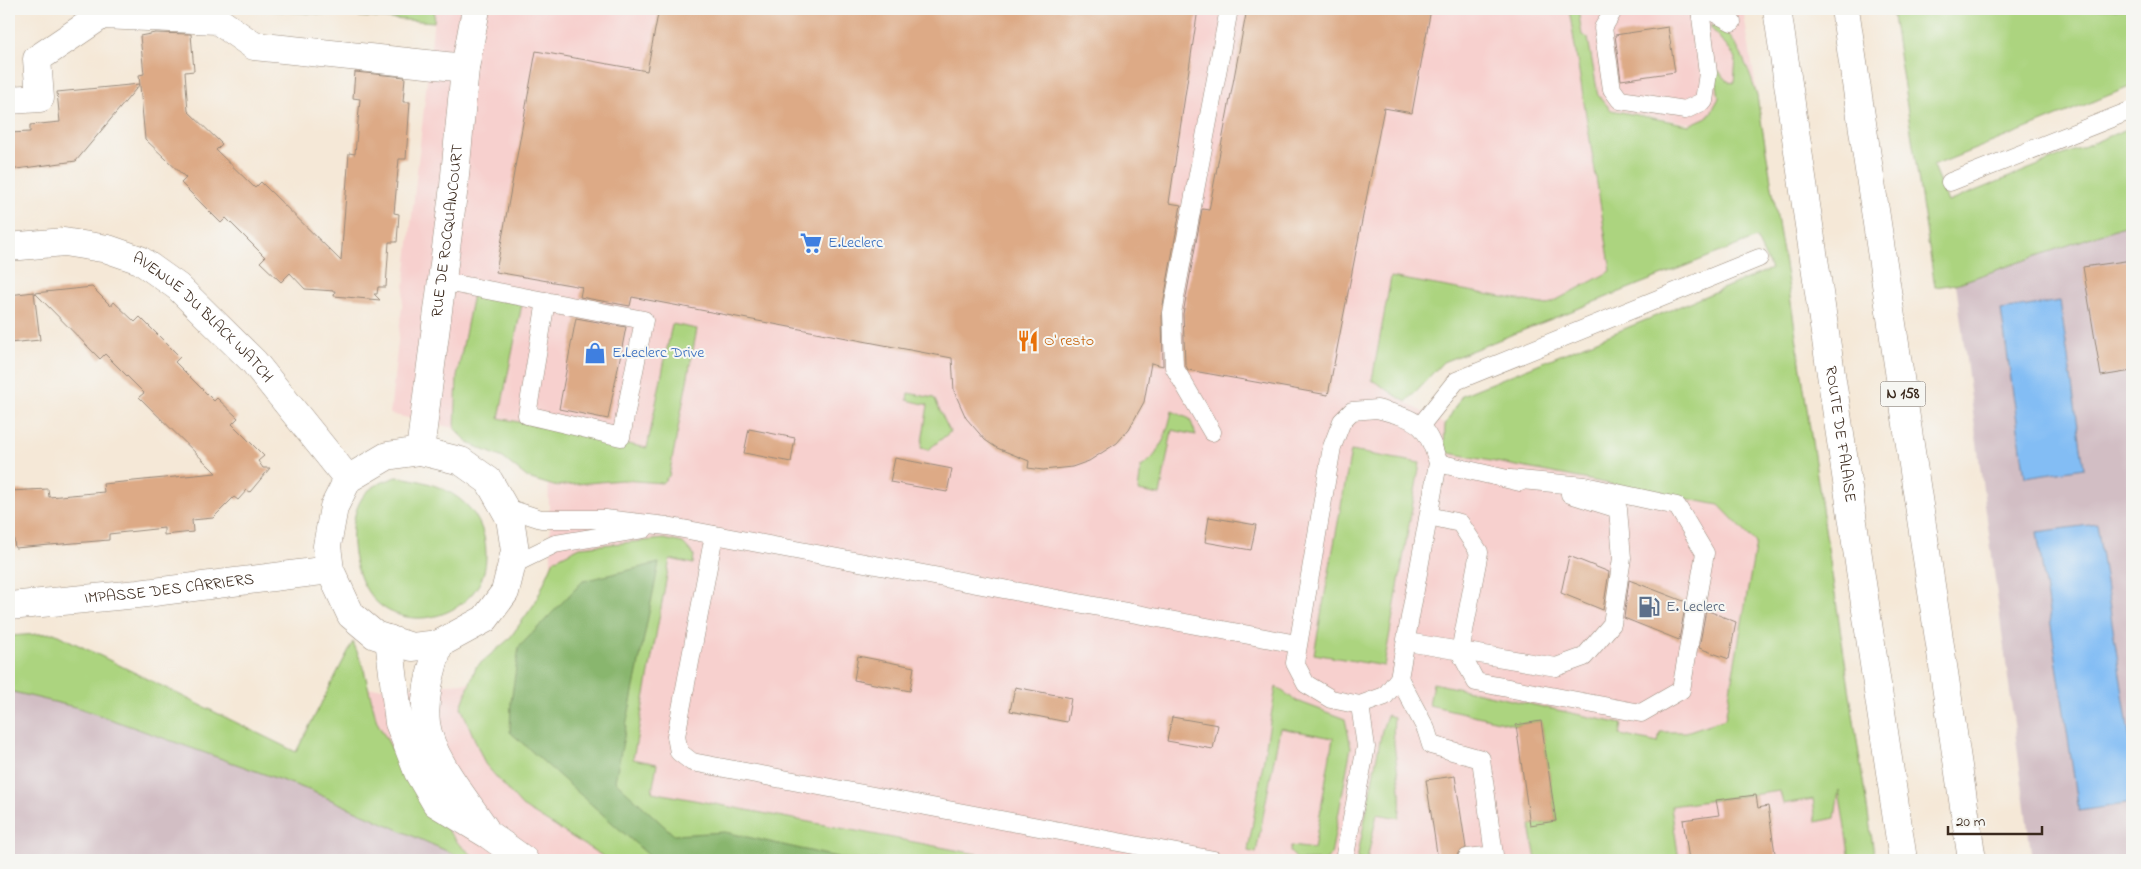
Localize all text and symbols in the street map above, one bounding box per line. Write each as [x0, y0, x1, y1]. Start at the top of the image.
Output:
street label: RUE DE ROCQUANCOURT [425, 143, 470, 319]
supermarket icon: E.Leclerc [798, 230, 824, 256]
place label: E.Leclerc [828, 231, 884, 255]
street label: AVENUE DU BLACK WATCH [130, 246, 278, 388]
restaurant icon: O' resto [1015, 328, 1041, 354]
place label: O' resto [1044, 329, 1094, 353]
shop icon: E.Leclerc Drive [582, 340, 608, 366]
place label: E.Leclerc Drive [612, 341, 705, 365]
street label: ROUTE DE FALAISE [1818, 364, 1862, 504]
road number: N 158 [1880, 382, 1926, 406]
street label: IMPASSE DES CARRIERS [83, 568, 255, 611]
fuel station icon: E. Leclerc [1636, 594, 1662, 620]
place label: E. Leclerc [1666, 595, 1726, 619]
scale bar [1948, 804, 2042, 836]
text: 20 m [1956, 811, 1986, 833]

